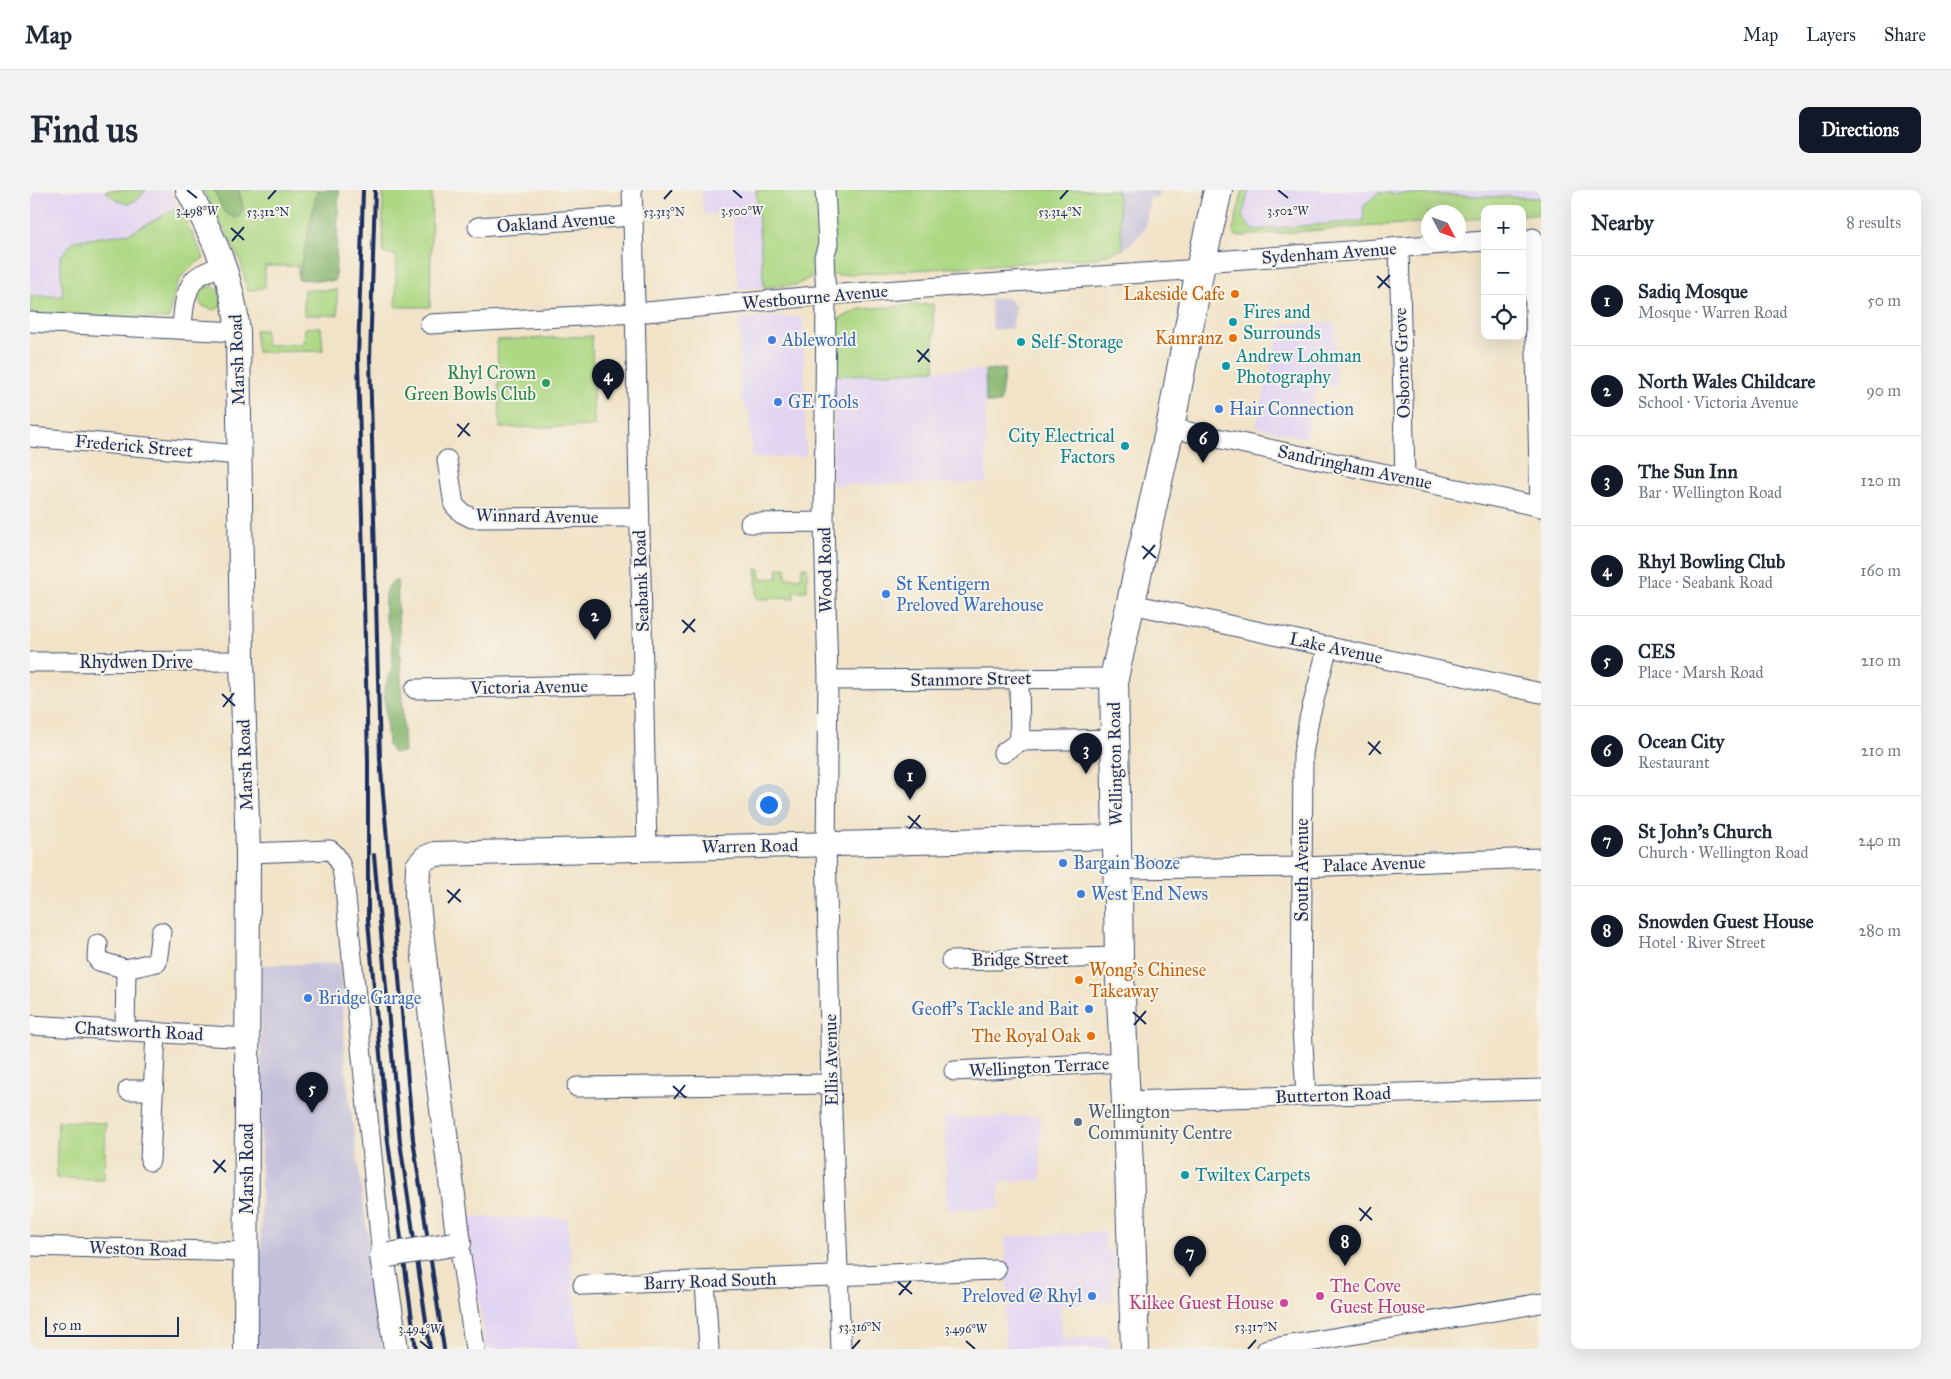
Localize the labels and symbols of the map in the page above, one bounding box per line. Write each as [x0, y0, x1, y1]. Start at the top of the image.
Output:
text: 3.498°W [176, 204, 219, 218]
text: 3.500°W [721, 204, 764, 218]
text: 3.502°W [1267, 204, 1309, 218]
text: 53.312°N [247, 205, 289, 219]
text: 53.313°N [643, 205, 685, 219]
text: 53.314°N [1038, 205, 1082, 219]
north arrow [1421, 205, 1466, 250]
street label: Oakland Avenue [496, 207, 616, 237]
street label: Sydenham Avenue [1261, 237, 1397, 269]
street label: Westbourne Avenue [741, 280, 889, 314]
place label: Lakeside Cafe [1123, 283, 1225, 305]
marker: Lakeside Cafe [1229, 288, 1241, 300]
place label: Fires and Surrounds [1243, 301, 1320, 344]
street label: Osborne Grove [1389, 307, 1415, 419]
street label: Marsh Road [224, 314, 250, 406]
marker: Fires and Surrounds [1227, 316, 1239, 328]
place label: Kamranz [1155, 327, 1223, 349]
place label: Ableworld [781, 329, 856, 351]
place label: Self-Storage [1031, 331, 1123, 354]
marker: Kamranz [1227, 332, 1239, 344]
marker: Ableworld [766, 334, 778, 346]
marker: Self-Storage [1015, 336, 1027, 348]
place label: Andrew Lohman Photography [1235, 345, 1362, 389]
pin: 4 [592, 359, 624, 400]
marker: Andrew Lohman Photography [1220, 360, 1232, 372]
place label: Rhyl Crown Green Bowls Club [404, 362, 536, 405]
marker: Rhyl Crown Green Bowls Club [540, 377, 552, 389]
place label: GE Tools [788, 391, 859, 413]
marker: GE Tools [772, 396, 784, 408]
place label: Hair Connection [1229, 398, 1354, 420]
marker: Hair Connection [1213, 403, 1225, 415]
pin: 6 [1187, 422, 1219, 463]
place label: City Electrical Factors [1008, 425, 1115, 468]
street label: Frederick Street [74, 430, 194, 462]
marker: City Electrical Factors [1119, 440, 1131, 452]
street label: Sandringham Avenue [1276, 440, 1434, 495]
street label: Winnard Avenue [475, 504, 599, 528]
street label: Wood Road [813, 527, 837, 613]
street label: Seabank Road [628, 530, 654, 632]
place label: St Kentigern Preloved Warehouse [896, 573, 1044, 616]
marker: St Kentigern Preloved Warehouse [880, 588, 892, 600]
pin: 2 [579, 599, 611, 640]
street label: Lake Avenue [1287, 627, 1385, 669]
street label: Rhydwen Drive [79, 651, 193, 673]
street label: Stanmore Street [910, 667, 1032, 691]
street label: Victoria Avenue [469, 675, 588, 699]
street label: Wellington Road [1103, 702, 1128, 826]
street label: Marsh Road [232, 719, 258, 811]
pin: 3 [1070, 733, 1102, 774]
pin: 1 [894, 759, 926, 800]
your location [756, 792, 782, 818]
street label: South Avenue [1291, 818, 1313, 922]
street label: Warren Road [701, 834, 799, 858]
street label: Palace Avenue [1322, 851, 1426, 877]
place label: Bargain Booze [1073, 852, 1180, 875]
marker: Bargain Booze [1057, 857, 1069, 869]
place label: West End News [1091, 883, 1208, 905]
marker: West End News [1075, 888, 1087, 900]
street label: Bridge Street [971, 947, 1069, 972]
place label: Wong's Chinese Takeaway [1089, 959, 1206, 1002]
marker: Wong's Chinese Takeaway [1073, 974, 1085, 986]
place label: Bridge Garage [318, 987, 421, 1010]
marker: Bridge Garage [302, 992, 314, 1004]
place label: Geoff's Tackle and Bait [912, 998, 1080, 1020]
marker: Geoff's Tackle and Bait [1083, 1003, 1095, 1015]
street label: Ellis Avenue [819, 1014, 843, 1106]
street label: Chatsworth Road [74, 1017, 204, 1045]
place label: The Royal Oak [971, 1025, 1082, 1047]
marker: The Royal Oak [1085, 1030, 1097, 1042]
street label: Wellington Terrace [968, 1052, 1110, 1083]
pin: 5 [296, 1072, 328, 1113]
street label: Butterton Road [1275, 1082, 1391, 1108]
place label: Wellington Community Centre [1088, 1101, 1232, 1144]
marker: Wellington Community Centre [1072, 1116, 1084, 1128]
street label: Marsh Road [236, 1123, 258, 1215]
place label: Twiltex Carpets [1195, 1164, 1310, 1186]
marker: Twiltex Carpets [1179, 1169, 1191, 1181]
pin: 8 [1329, 1225, 1361, 1266]
street label: Weston Road [89, 1236, 187, 1262]
pin: 7 [1174, 1236, 1206, 1277]
street label: Barry Road South [643, 1268, 777, 1294]
place label: The Cove Guest House [1330, 1275, 1425, 1318]
place label: Preloved @ Rhyl [962, 1285, 1082, 1307]
marker: Preloved @ Rhyl [1086, 1290, 1098, 1302]
marker: The Cove Guest House [1314, 1290, 1326, 1302]
place label: Kilkee Guest House [1129, 1292, 1274, 1314]
marker: Kilkee Guest House [1278, 1297, 1290, 1309]
scale bar [45, 1314, 179, 1337]
text: 53.316°N [838, 1320, 882, 1334]
text: 53.317°N [1234, 1320, 1278, 1334]
text: 3.494°W [399, 1322, 442, 1336]
text: 3.496°W [945, 1322, 988, 1336]

